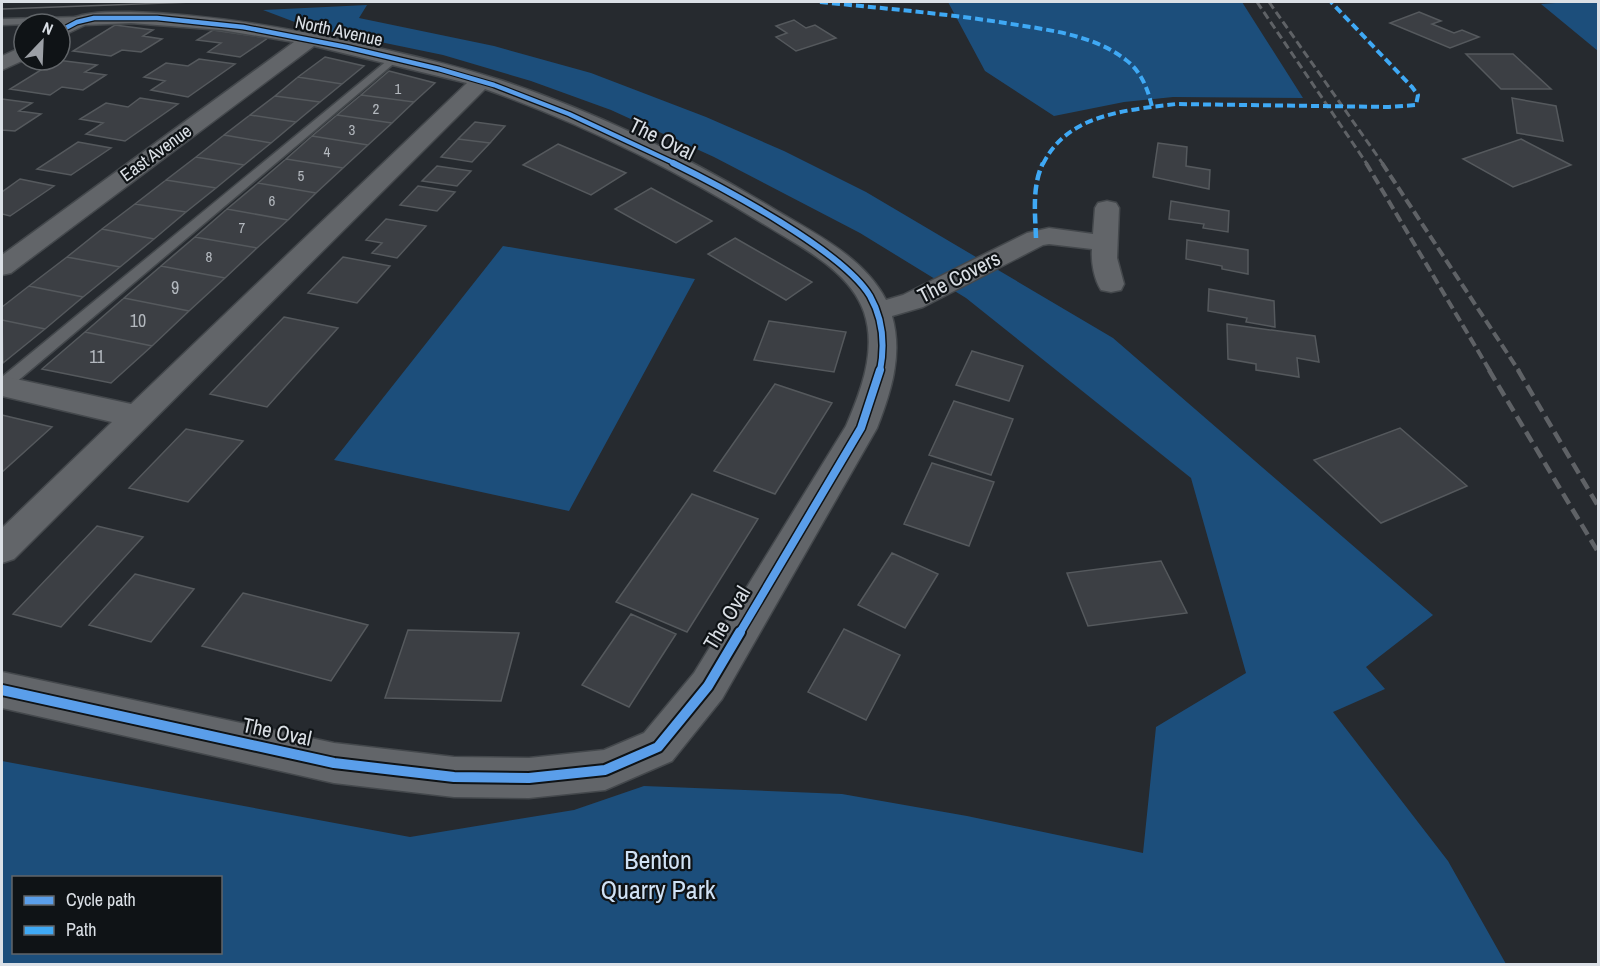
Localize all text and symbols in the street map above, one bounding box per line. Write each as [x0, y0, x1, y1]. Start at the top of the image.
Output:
street label: North Avenue [293, 9, 385, 52]
north arrow [12, 12, 72, 72]
text: N [39, 16, 57, 40]
house number: 1 [395, 78, 402, 99]
house number: 2 [373, 98, 380, 119]
street label: The Oval [624, 110, 700, 167]
street label: East Avenue [115, 118, 196, 187]
house number: 3 [349, 119, 356, 140]
house number: 4 [324, 141, 331, 162]
house number: 5 [298, 165, 305, 186]
house number: 6 [269, 190, 276, 211]
house number: 7 [239, 217, 246, 238]
street label: The Covers [913, 243, 1005, 310]
house number: 8 [206, 246, 213, 267]
house number: 9 [171, 275, 179, 300]
house number: 10 [130, 308, 146, 333]
house number: 11 [89, 344, 105, 369]
street label: The Oval [696, 580, 757, 655]
street label: The Oval [240, 710, 314, 753]
park label: Benton Quarry Park [601, 842, 716, 907]
legend [12, 876, 222, 954]
text: Cycle path [66, 887, 136, 912]
text: Path [66, 917, 96, 942]

